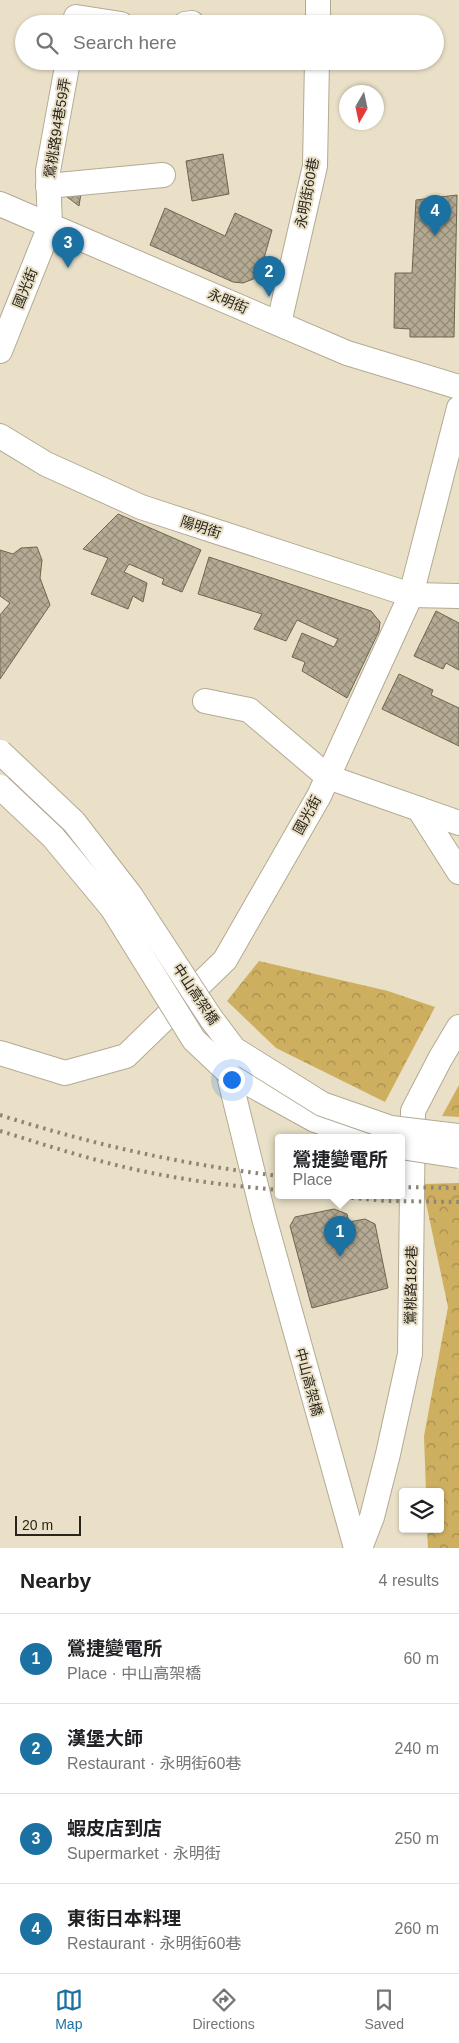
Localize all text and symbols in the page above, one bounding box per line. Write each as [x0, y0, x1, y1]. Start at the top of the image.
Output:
search box [15, 15, 444, 70]
icon: search [33, 29, 61, 57]
text: Search here [73, 32, 177, 53]
street label: 鶯桃路94巷59弄 [41, 77, 73, 179]
north arrow [339, 85, 384, 130]
street label: 永明街60巷 [292, 156, 322, 230]
pin: 4 [419, 195, 451, 236]
pin: 3 [52, 227, 84, 268]
pin: 2 [253, 256, 285, 297]
street label: 國光街 [10, 266, 40, 310]
street label: 永明街 [206, 285, 250, 317]
street label: 陽明街 [179, 513, 223, 541]
street label: 國光街 [290, 793, 324, 837]
street label: 中山高架橋 [170, 961, 222, 1027]
your location [219, 1067, 245, 1093]
popup [275, 1134, 405, 1199]
text: 鶯捷變電所 [292, 1149, 388, 1170]
text: Place [292, 1171, 333, 1188]
pin: 1 [324, 1216, 356, 1257]
street label: 鶯桃路182巷 [402, 1245, 420, 1325]
street label: 中山高架橋 [292, 1346, 326, 1418]
map controls [399, 1488, 444, 1533]
button: layers [399, 1488, 444, 1533]
scale bar [15, 1513, 81, 1536]
text: 20 m [22, 1517, 53, 1533]
text: Nearby [20, 1569, 91, 1592]
text: 4 results [379, 1572, 439, 1589]
text: 鶯捷變電所 [67, 1638, 162, 1659]
text: 1 [32, 1650, 40, 1667]
text: 60 m [403, 1650, 439, 1667]
text: Place · 中山高架橋 [67, 1665, 201, 1682]
text: 漢堡大師 [67, 1728, 143, 1749]
text: 2 [32, 1740, 40, 1757]
text: 240 m [395, 1740, 439, 1757]
text: Restaurant · 永明街60巷 [67, 1755, 241, 1772]
text: 蝦皮店到店 [67, 1818, 162, 1839]
text: 3 [32, 1830, 40, 1847]
text: 250 m [395, 1830, 439, 1847]
text: Supermarket · 永明街 [67, 1845, 221, 1862]
text: 東街日本料理 [67, 1908, 181, 1929]
text: 4 [32, 1920, 40, 1937]
text: 260 m [395, 1920, 439, 1937]
text: Restaurant · 永明街60巷 [67, 1935, 241, 1952]
tab: Map [55, 1986, 83, 2032]
tab: Directions [193, 1986, 255, 2032]
tab: Saved [364, 1986, 404, 2032]

